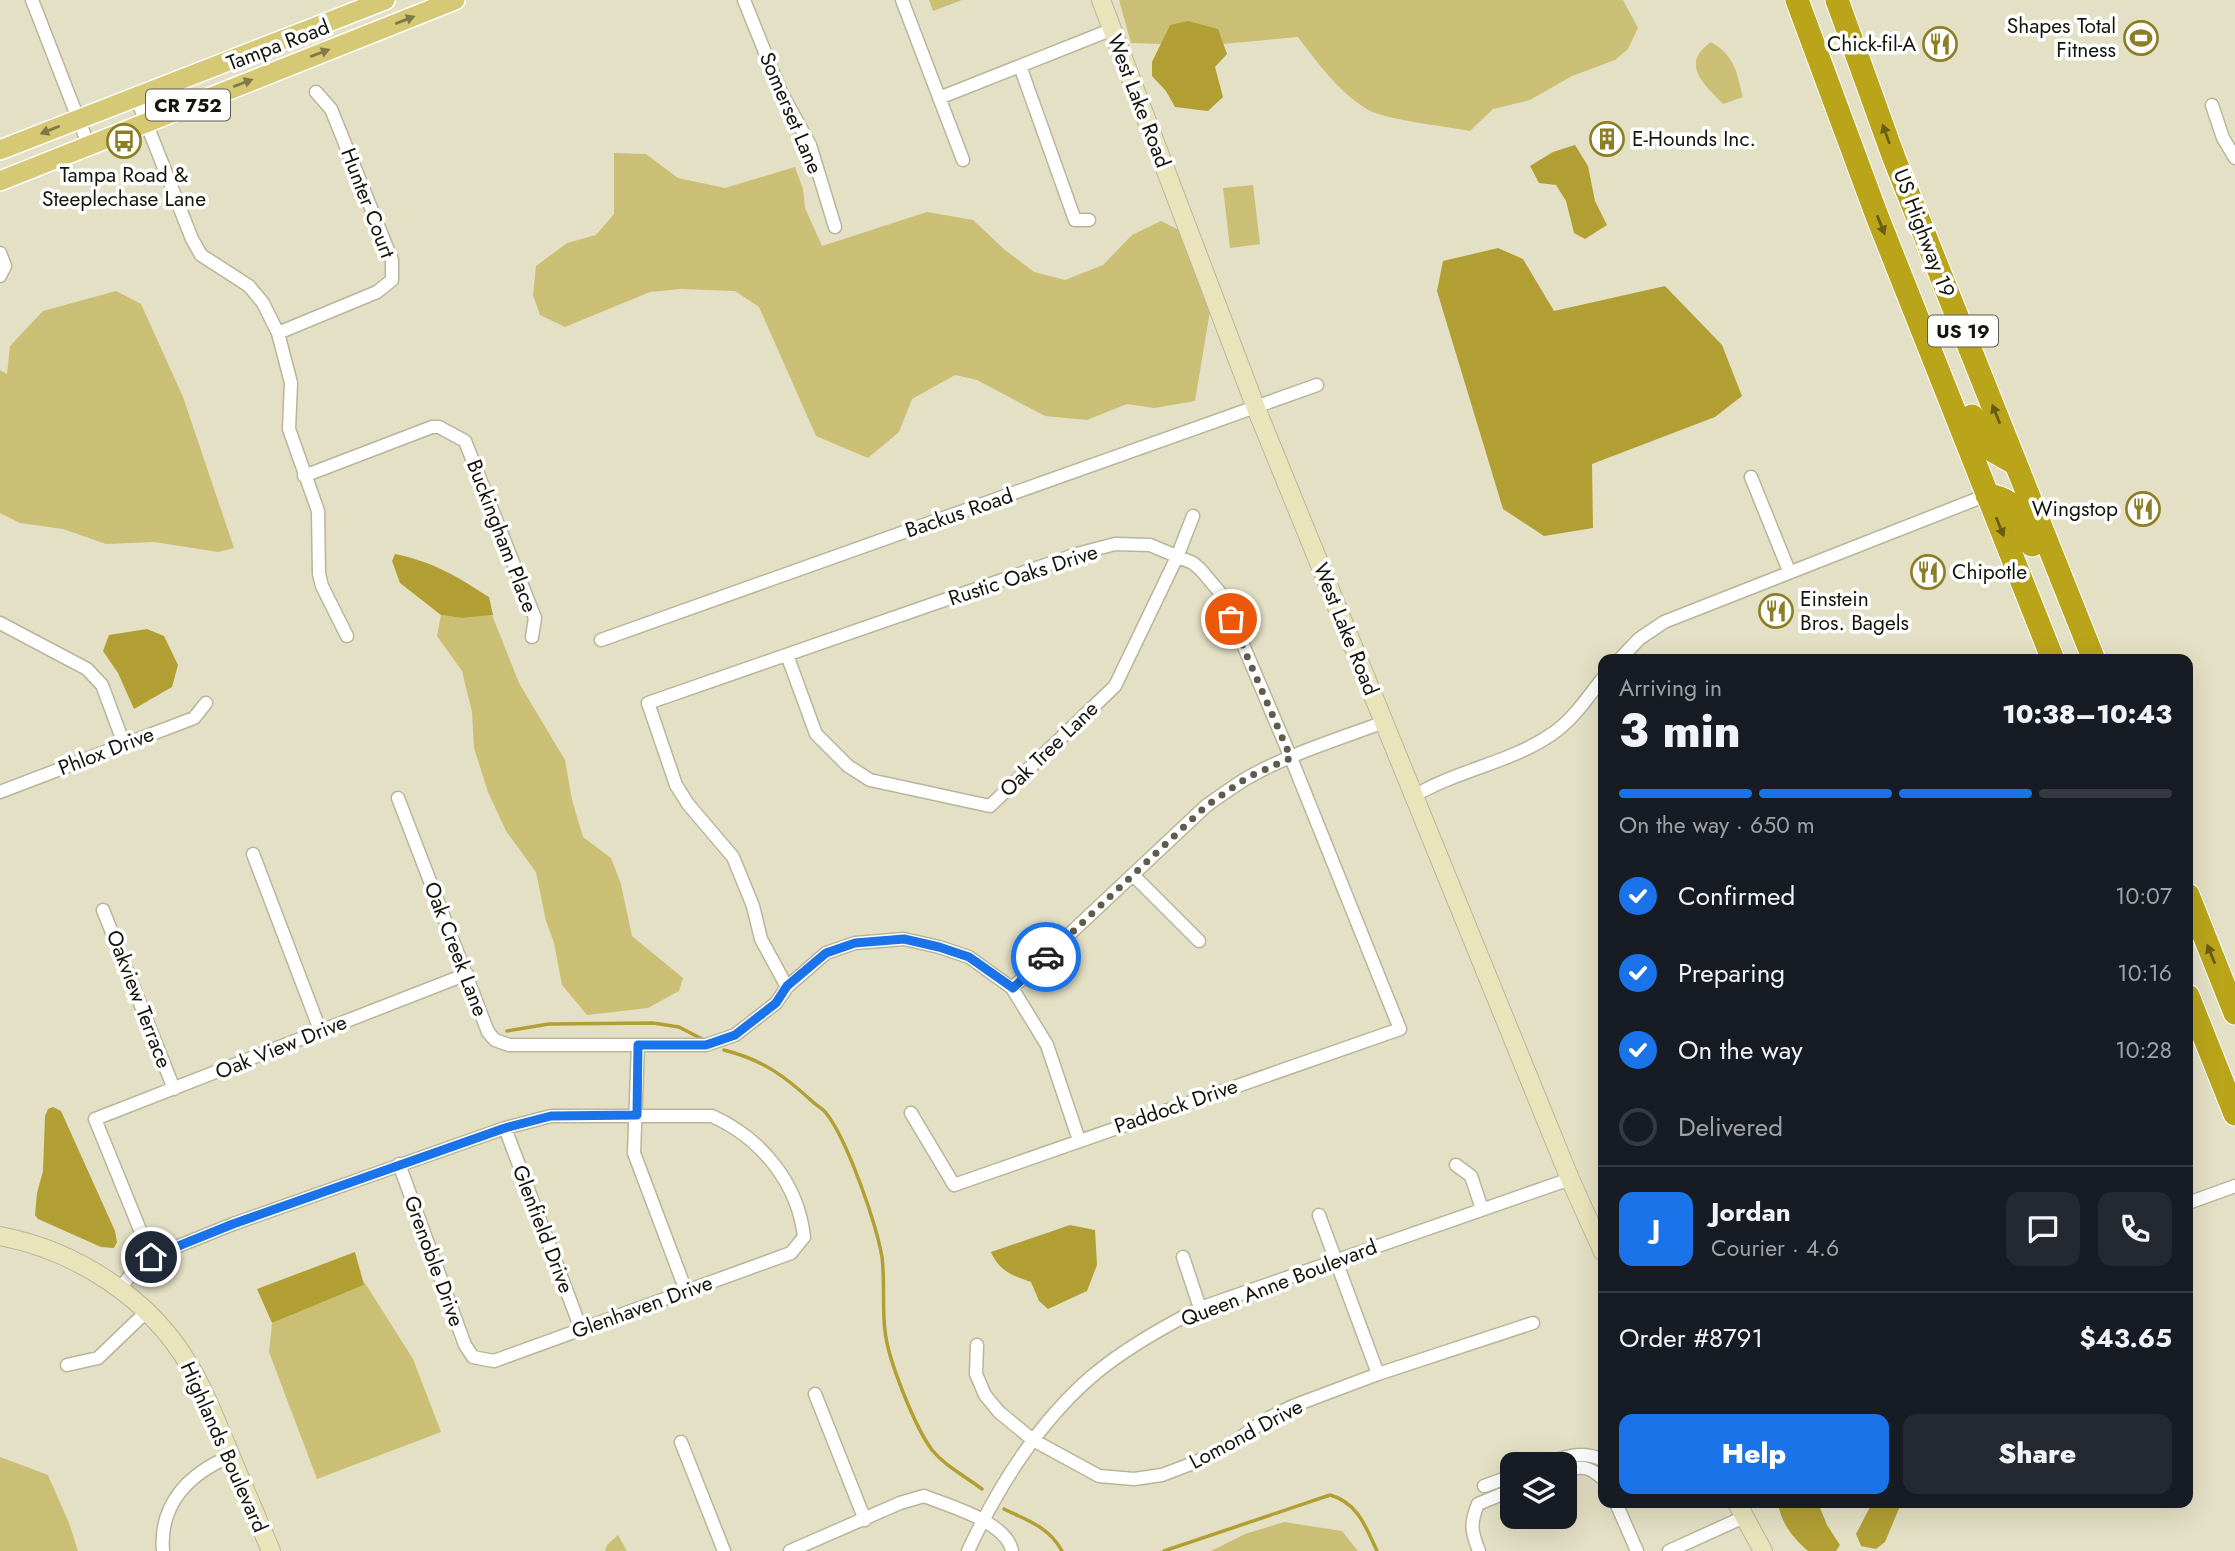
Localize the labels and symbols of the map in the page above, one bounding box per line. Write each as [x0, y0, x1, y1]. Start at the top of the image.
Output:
place label: Shapes Total Fitness [2007, 11, 2116, 65]
street label: Tampa Road [222, 12, 334, 78]
one-way arrow [394, 14, 415, 25]
sports icon: Shapes Total Fitness [2122, 19, 2160, 57]
restaurant icon: Chick-fil-A [1921, 25, 1959, 63]
place label: Chick-fil-A [1827, 29, 1916, 59]
street label: West Lake Road [1100, 30, 1178, 172]
one-way arrow [310, 47, 331, 58]
street label: Somerset Lane [752, 48, 830, 179]
one-way arrow [232, 78, 253, 89]
road number: CR 752 [146, 90, 230, 120]
building icon: E-Hounds Inc. [1588, 120, 1626, 158]
bus stop icon: Tampa Road & Steeplechase Lane [105, 122, 143, 160]
place label: E-Hounds Inc. [1632, 124, 1756, 154]
one-way arrow [1880, 124, 1891, 145]
one-way arrow [39, 125, 60, 136]
street label: Hunter Court [333, 144, 403, 262]
place label: Tampa Road & Steeplechase Lane [42, 160, 206, 214]
street label: US Highway 19 [1886, 164, 1962, 302]
one-way arrow [1875, 214, 1886, 235]
road number: US 19 [1928, 316, 1998, 346]
one-way arrow [1990, 404, 2001, 425]
street label: Buckingham Place [459, 455, 545, 617]
street label: Backus Road [901, 481, 1017, 545]
restaurant icon: Wingstop [2124, 490, 2162, 528]
place label: Wingstop [2032, 494, 2118, 524]
one-way arrow [1995, 517, 2006, 538]
street label: Rustic Oaks Drive [944, 537, 1102, 613]
restaurant icon: Chipotle [1909, 553, 1947, 591]
place label: Chipotle [1952, 557, 2027, 587]
street label: West Lake Road [1306, 558, 1386, 700]
place label: Einstein Bros. Bagels [1800, 584, 1909, 638]
pin [1201, 589, 1261, 649]
restaurant icon: Einstein Bros. Bagels [1757, 592, 1795, 630]
street label: Oak Tree Lane [993, 694, 1105, 804]
street label: Phlox Drive [54, 719, 158, 783]
street label: Oak Creek Lane [417, 877, 496, 1021]
courier [1011, 922, 1081, 992]
street label: Oakview Terrace [99, 926, 179, 1073]
one-way arrow [2206, 943, 2217, 964]
street label: Oak View Drive [211, 1007, 351, 1087]
street label: Paddock Drive [1110, 1071, 1242, 1141]
street label: Glenfield Drive [505, 1161, 581, 1298]
street label: Grenoble Drive [396, 1191, 472, 1331]
pin [121, 1227, 181, 1287]
street label: Queen Anne Boulevard [1177, 1232, 1381, 1334]
street label: Glenhaven Drive [567, 1268, 717, 1346]
street label: Highlands Boulevard [173, 1357, 275, 1537]
street label: Lomond Drive [1184, 1391, 1308, 1477]

